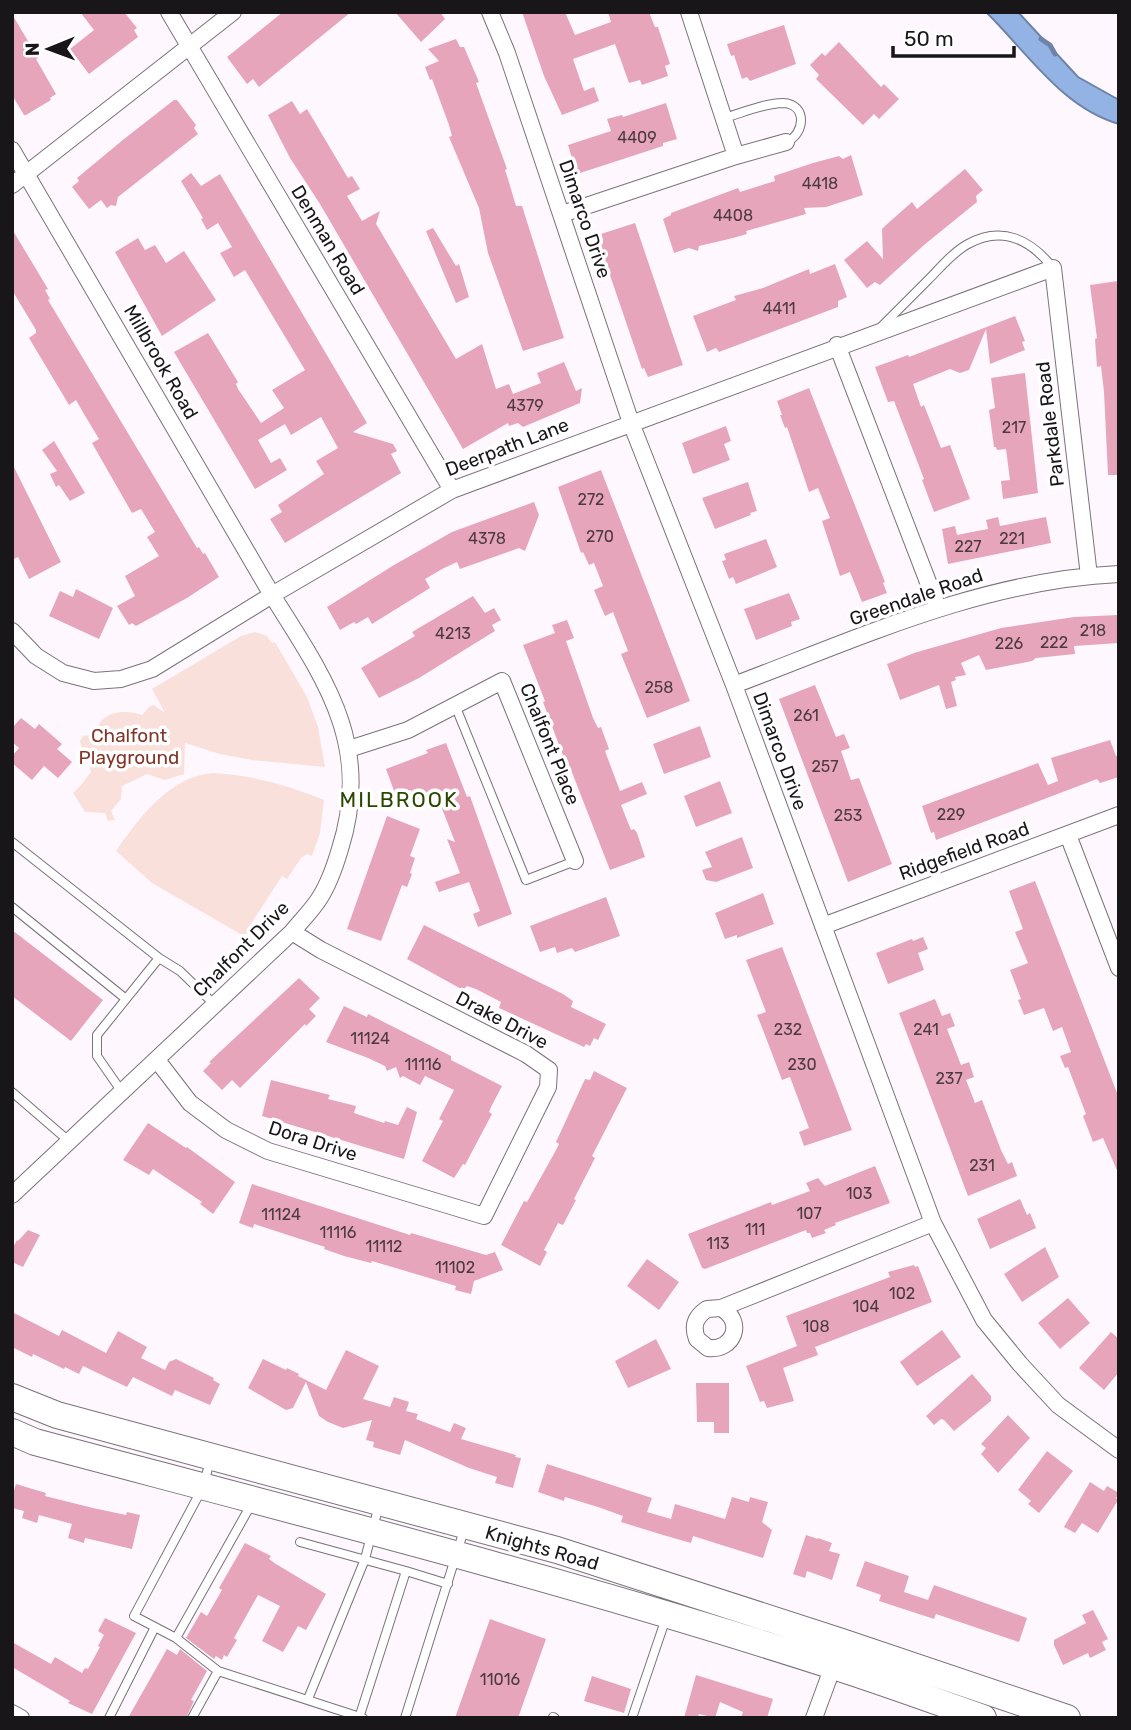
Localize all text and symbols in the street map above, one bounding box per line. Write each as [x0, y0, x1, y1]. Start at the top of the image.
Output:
north arrow [14, 14, 84, 84]
scale bar [893, 14, 1014, 58]
text: 50 m [904, 26, 954, 51]
text: N [21, 42, 44, 56]
house number: 4409 [617, 128, 657, 147]
street label: Dimarco Drive [554, 157, 616, 281]
house number: 4418 [802, 174, 838, 193]
street label: Denman Road [286, 181, 370, 299]
house number: 4408 [713, 206, 753, 225]
house number: 4411 [762, 299, 796, 318]
street label: Millbrook Road [119, 301, 203, 423]
street label: Parkdale Road [1031, 360, 1069, 488]
house number: 4379 [506, 396, 544, 415]
street label: Deerpath Lane [442, 413, 572, 481]
house number: 217 [1002, 418, 1026, 437]
house number: 272 [578, 490, 605, 509]
house number: 270 [586, 527, 614, 546]
house number: 4378 [468, 529, 506, 548]
house number: 221 [999, 529, 1025, 548]
house number: 227 [955, 537, 982, 556]
street label: Greendale Road [846, 563, 986, 631]
house number: 218 [1080, 621, 1106, 640]
house number: 4213 [435, 624, 471, 643]
house number: 222 [1040, 633, 1068, 652]
house number: 226 [995, 634, 1024, 653]
house number: 258 [644, 678, 674, 697]
street label: Chalfont Place [515, 680, 585, 808]
street label: Dimarco Drive [748, 689, 812, 813]
house number: 261 [793, 706, 819, 725]
park label: Chalfont Playground [79, 724, 179, 769]
house number: 257 [811, 757, 839, 776]
district label: MILBROOK [339, 787, 459, 812]
house number: 229 [937, 805, 965, 824]
house number: 253 [834, 806, 862, 825]
street label: Ridgefield Road [896, 817, 1032, 885]
street label: Chalfont Drive [188, 896, 294, 1002]
street label: Drake Drive [452, 986, 552, 1054]
house number: 232 [774, 1020, 802, 1039]
house number: 241 [913, 1020, 939, 1039]
house number: 11124 [350, 1029, 390, 1048]
house number: 11116 [404, 1055, 442, 1074]
house number: 230 [787, 1055, 817, 1074]
house number: 237 [935, 1069, 963, 1088]
street label: Dora Drive [266, 1116, 360, 1166]
house number: 231 [969, 1156, 995, 1175]
house number: 103 [846, 1184, 872, 1203]
house number: 107 [796, 1204, 822, 1223]
house number: 11124 [261, 1205, 301, 1224]
house number: 111 [745, 1220, 765, 1239]
house number: 11116 [319, 1223, 357, 1242]
house number: 113 [706, 1234, 730, 1253]
house number: 11112 [366, 1237, 402, 1256]
house number: 11102 [435, 1258, 475, 1277]
house number: 102 [889, 1284, 915, 1303]
house number: 104 [853, 1297, 880, 1316]
house number: 108 [802, 1317, 830, 1336]
street label: Knights Road [483, 1521, 601, 1575]
house number: 11016 [480, 1670, 521, 1689]

